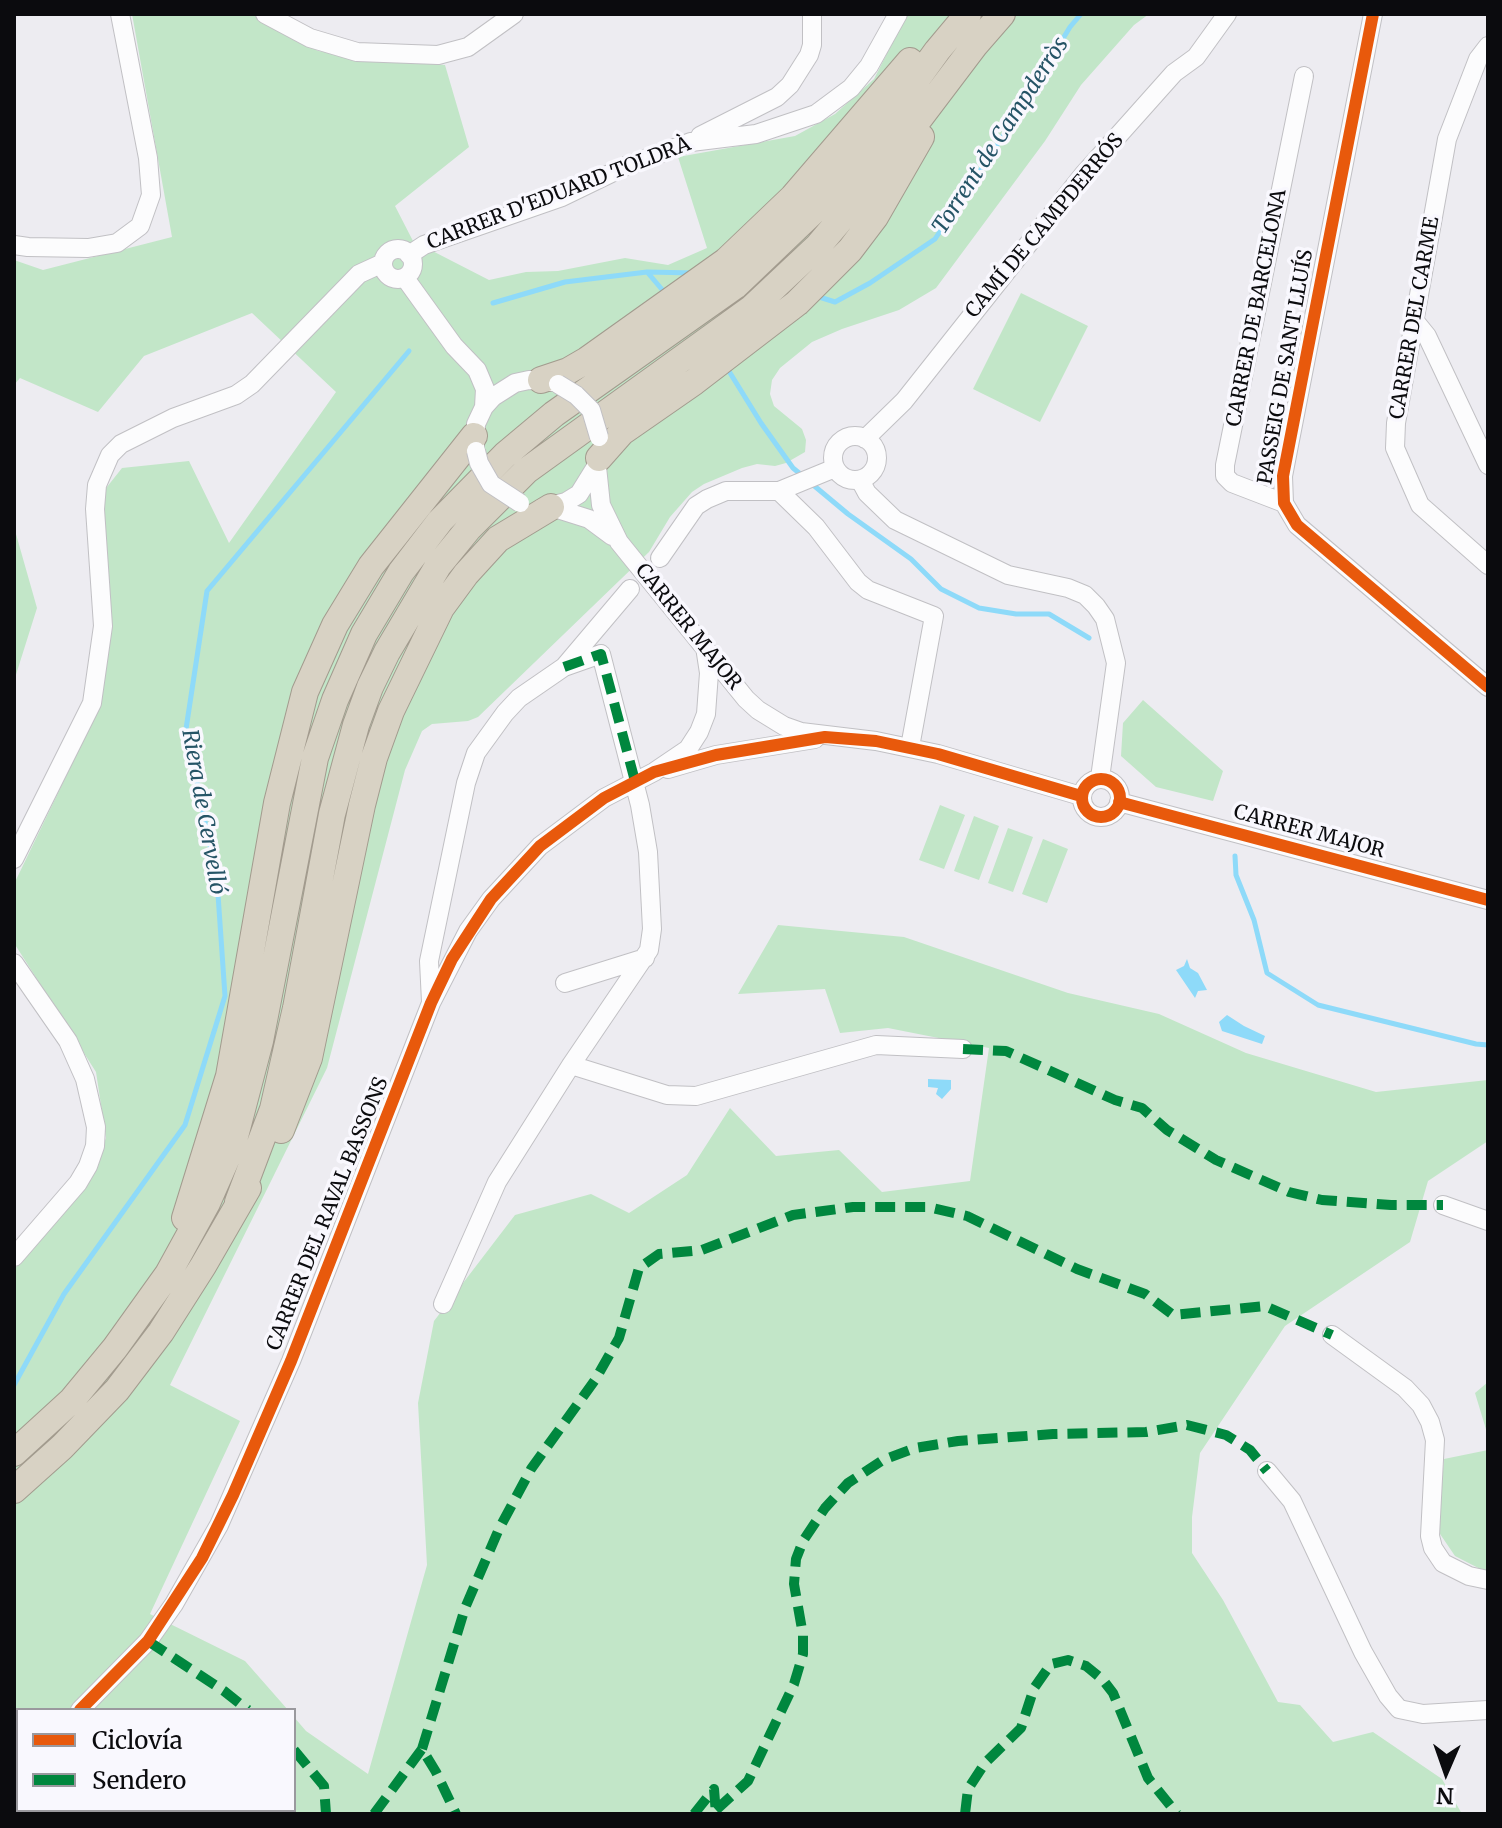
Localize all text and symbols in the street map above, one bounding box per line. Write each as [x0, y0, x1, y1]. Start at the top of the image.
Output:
water label: Torrent de Campderròs [927, 33, 1075, 239]
street label: CAMÍ DE CAMPDERRÓS [961, 129, 1129, 323]
street label: CARRER D'EDUARD TOLDRÀ [424, 133, 694, 255]
street label: CARRER DE BARCELONA [1222, 187, 1292, 429]
street label: CARRER DEL CARME [1385, 215, 1445, 421]
street label: PASSEIG DE SANT LLUÍS [1254, 248, 1318, 486]
street label: CARRER MAJOR [630, 559, 746, 695]
water label: Riera de Cervelló [175, 727, 231, 897]
street label: CARRER MAJOR [1231, 800, 1387, 864]
street label: CARRER DEL RAVAL BASSONS [262, 1074, 394, 1354]
legend [16, 1708, 296, 1812]
text: Ciclovía [92, 1725, 183, 1756]
north arrow [1406, 1732, 1486, 1812]
text: Sendero [92, 1765, 186, 1796]
text: N [1436, 1782, 1454, 1810]

